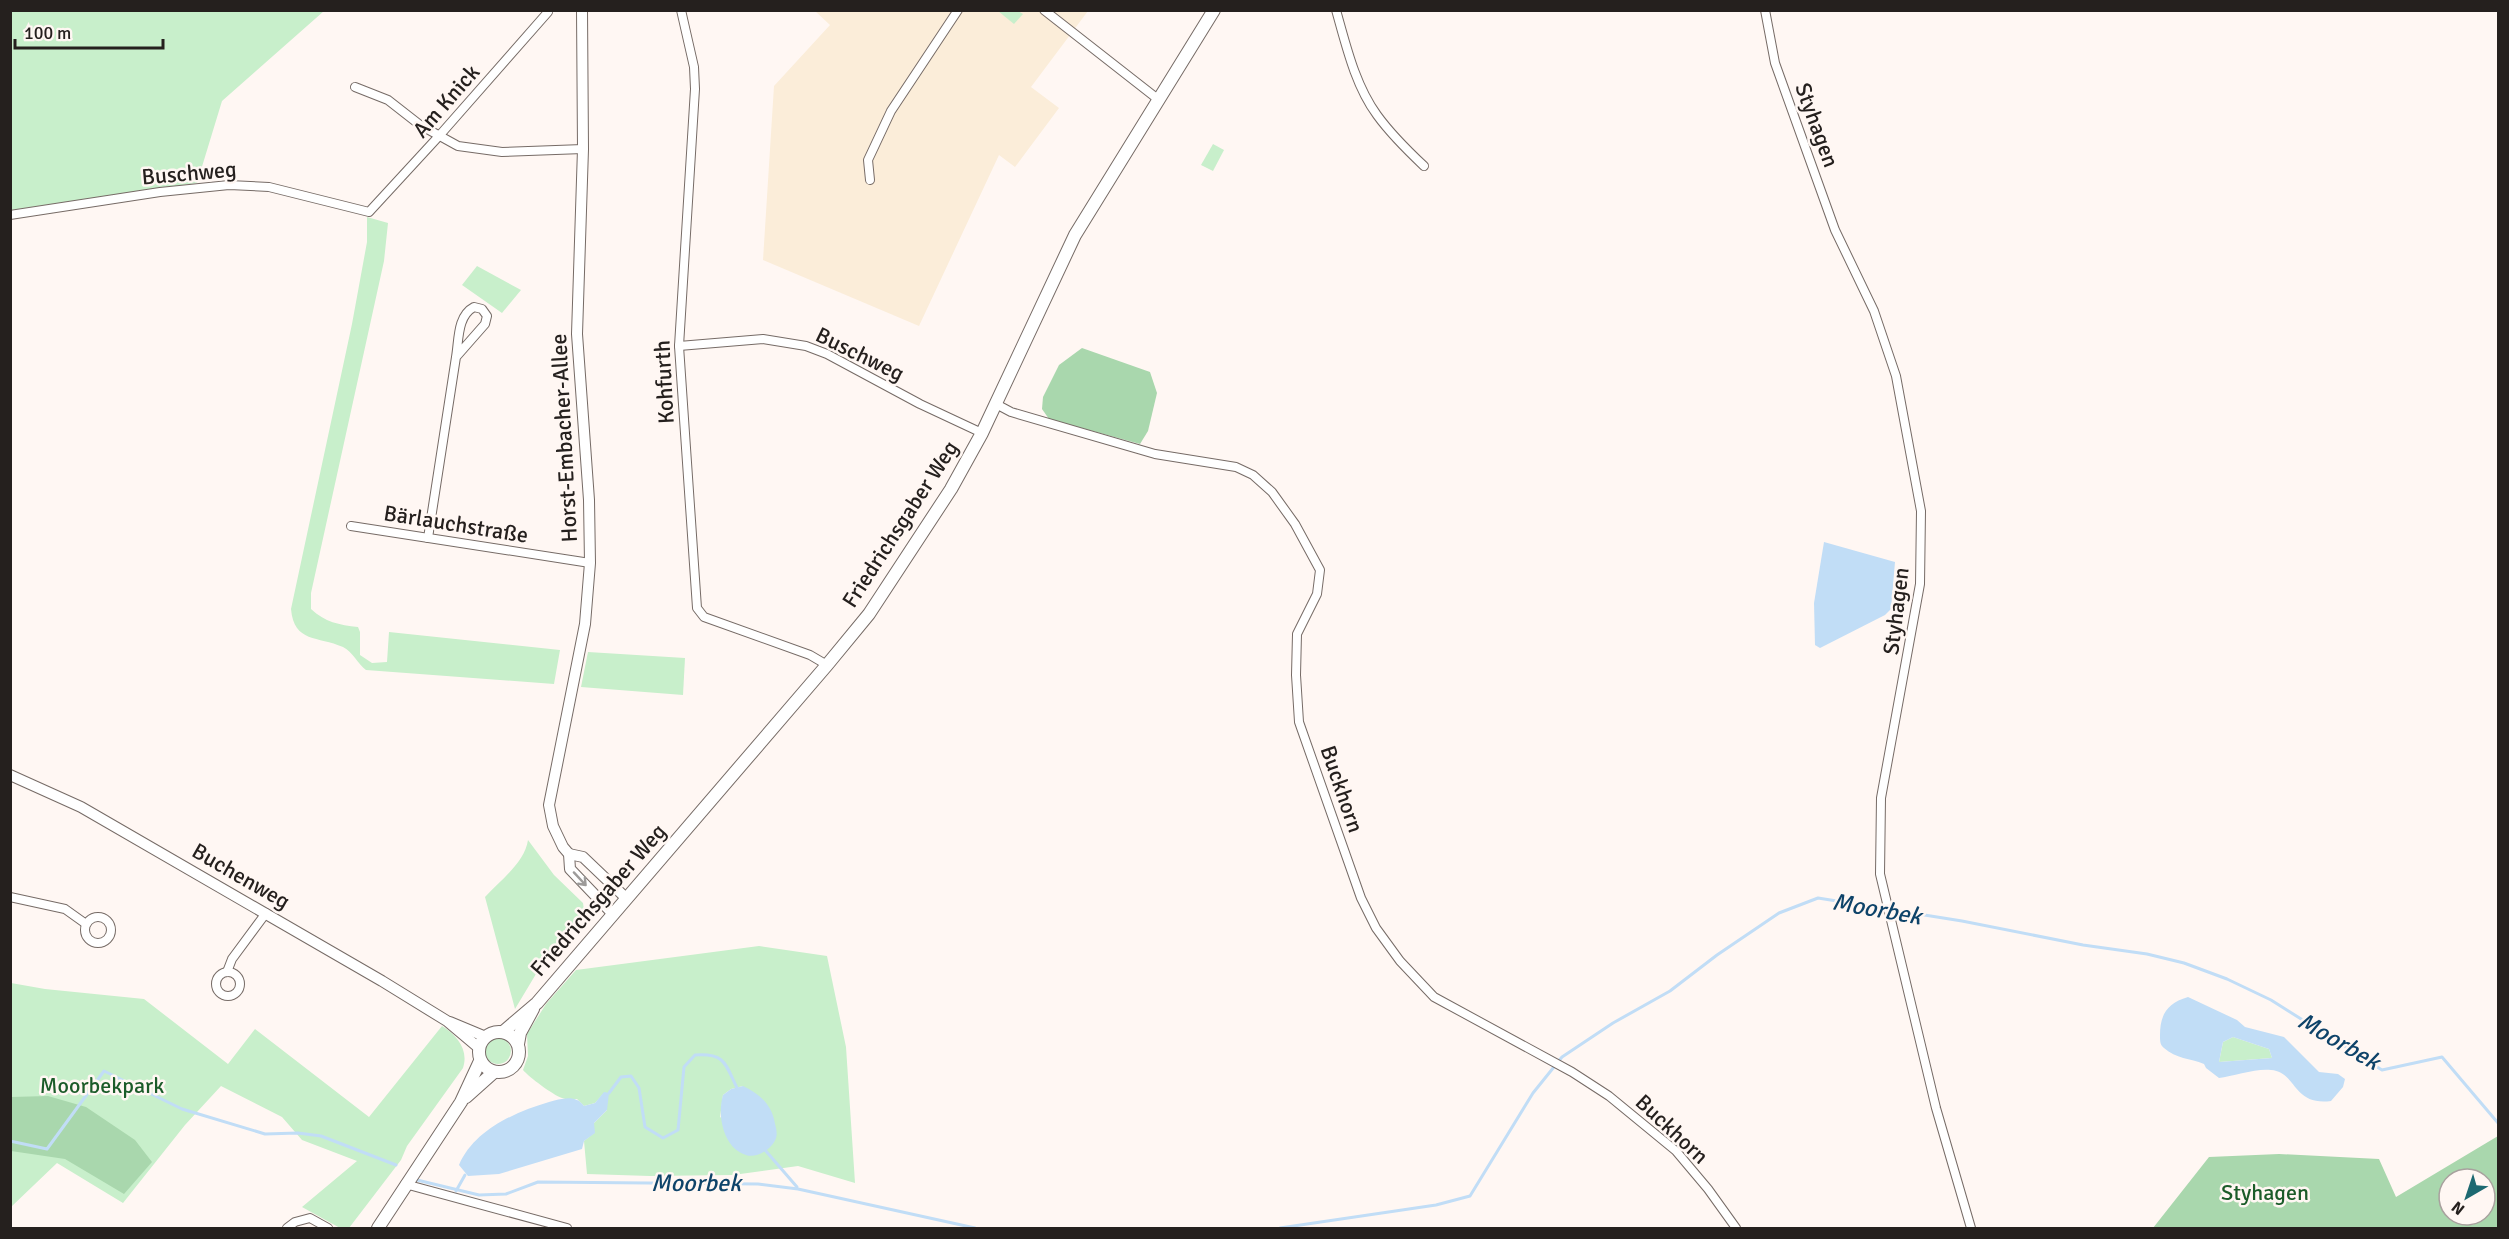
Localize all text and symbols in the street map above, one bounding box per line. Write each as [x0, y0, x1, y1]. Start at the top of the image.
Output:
scale bar [15, 12, 164, 50]
text: 100 m [24, 22, 71, 44]
street label: Am Knick [407, 59, 485, 143]
street label: Styhagen [1789, 79, 1845, 171]
street label: Buschweg [140, 155, 238, 191]
street label: Buschweg [811, 321, 909, 387]
street label: Horst-Embacher-Allee [545, 333, 583, 543]
street label: Kohfurth [648, 339, 680, 425]
street label: Friedrichsgaber Weg [836, 436, 964, 612]
street label: Bärlauchstraße [382, 499, 530, 549]
street label: Styhagen [1877, 566, 1915, 656]
street label: Buckhorn [1315, 742, 1369, 836]
street label: Friedrichsgaber Weg [524, 818, 672, 982]
street label: Buchenweg [187, 837, 295, 915]
one-way arrow [573, 871, 587, 886]
water label: Moorbek [1830, 886, 1926, 932]
water label: Moorbek [2293, 1006, 2387, 1077]
park label: Moorbekpark [40, 1072, 164, 1099]
street label: Buckhorn [1630, 1088, 1714, 1170]
north arrow [2437, 1167, 2497, 1227]
water label: Moorbek [651, 1168, 743, 1198]
park label: Styhagen [2221, 1179, 2309, 1206]
text: N [2448, 1197, 2469, 1219]

